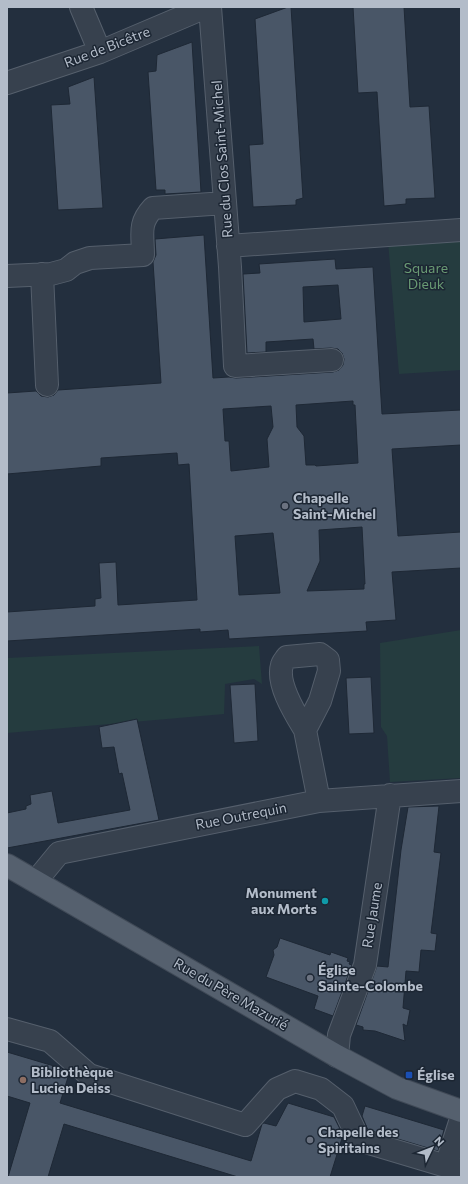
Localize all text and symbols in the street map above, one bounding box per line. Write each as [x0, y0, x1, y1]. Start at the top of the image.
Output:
street label: Rue de Bicêtre [61, 22, 152, 71]
street label: Rue du Clos Saint-Michel [208, 80, 235, 238]
park label: Square Dieuk [404, 259, 448, 292]
place label: Chapelle Saint-Michel [293, 489, 376, 522]
marker: Chapelle Saint-Michel [280, 501, 290, 511]
street label: Rue Outrequin [194, 798, 288, 833]
street label: Rue Jaume [358, 881, 385, 949]
place label: Monument aux Morts [246, 884, 317, 917]
marker: Monument aux Morts [320, 896, 330, 906]
street label: Rue du Père Mazurié [171, 954, 291, 1033]
place label: Église Sainte-Colombe [318, 961, 423, 994]
marker: Église Sainte-Colombe [305, 973, 315, 983]
place label: Bibliothèque Lucien Deiss [31, 1063, 113, 1096]
place label: Église [417, 1066, 455, 1083]
marker: Église [404, 1070, 414, 1080]
marker: Bibliothèque Lucien Deiss [18, 1075, 28, 1085]
place label: Chapelle des Spiritains [318, 1123, 399, 1156]
north arrow [412, 1128, 452, 1168]
text: N [432, 1133, 447, 1148]
marker: Chapelle des Spiritains [305, 1135, 315, 1145]

